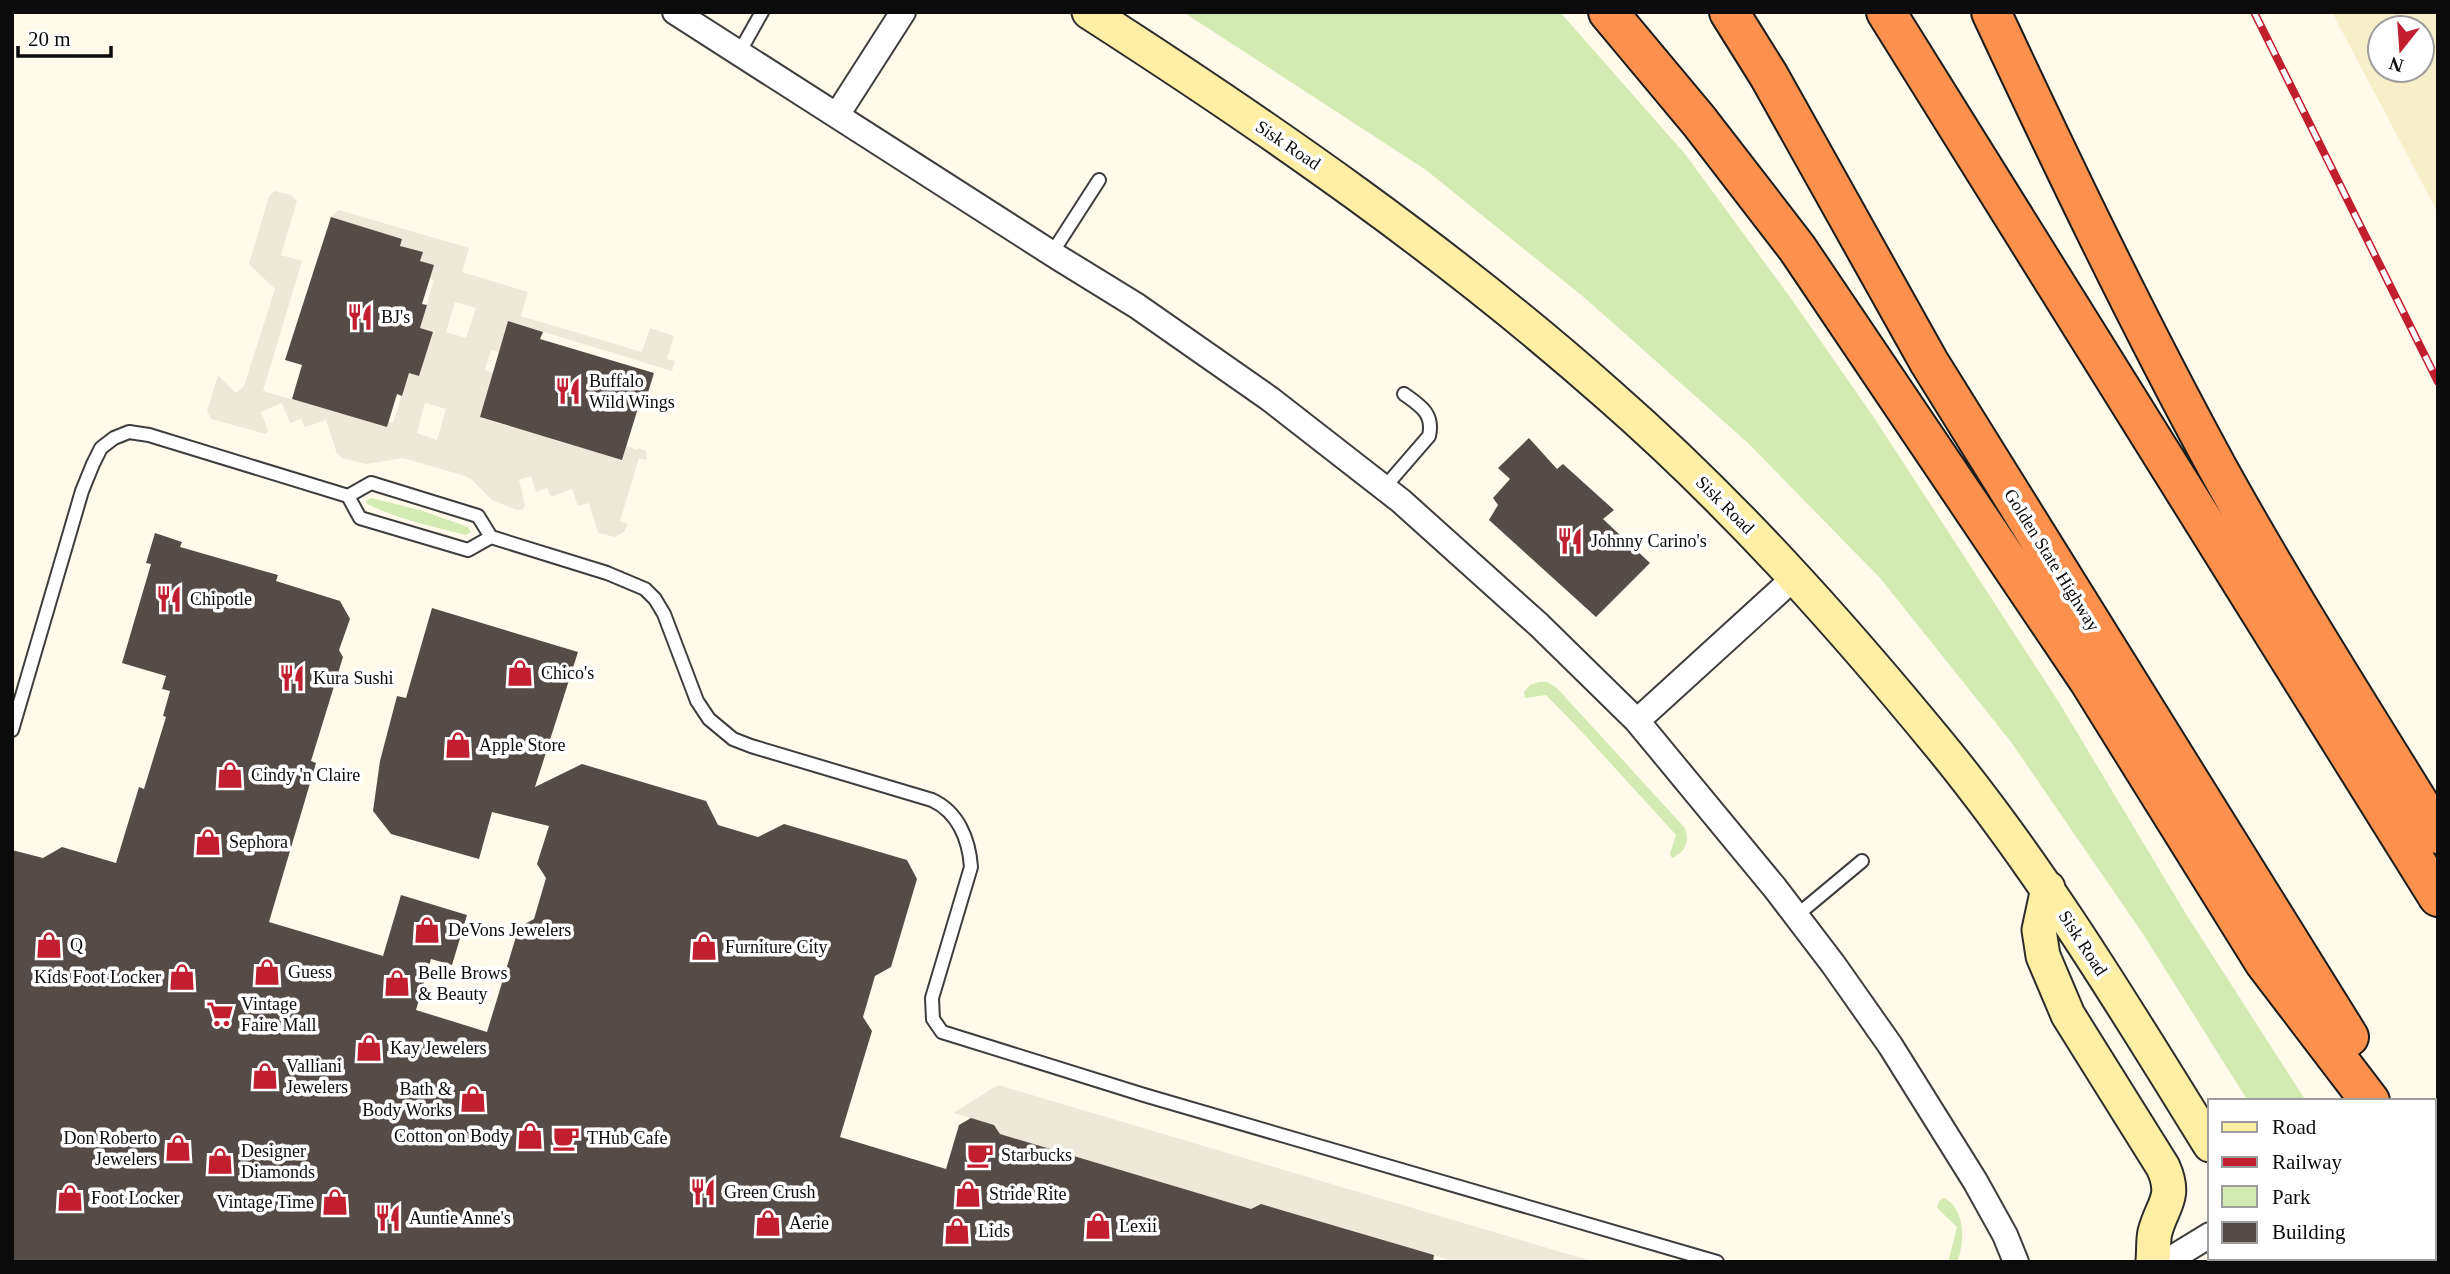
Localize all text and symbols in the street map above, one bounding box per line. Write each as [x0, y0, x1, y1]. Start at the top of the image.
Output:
scale bar [18, 14, 110, 58]
north arrow [2366, 14, 2436, 84]
text: 20 m [28, 27, 71, 51]
text: N [2386, 53, 2406, 77]
street label: Sisk Road [1252, 116, 1324, 174]
restaurant icon: BJ's [345, 302, 375, 332]
place label: BJ's [381, 307, 410, 327]
place label: Buffalo Wild Wings [589, 371, 675, 412]
restaurant icon: Buffalo Wild Wings [553, 376, 583, 406]
street label: Sisk Road [1692, 472, 1758, 538]
street label: Golden State Highway [2000, 485, 2104, 635]
restaurant icon: Johnny Carino's [1555, 526, 1585, 556]
place label: Johnny Carino's [1591, 531, 1707, 551]
restaurant icon: Chipotle [154, 584, 184, 614]
place label: Chipotle [190, 589, 252, 609]
shop icon: Chico's [505, 658, 535, 688]
restaurant icon: Kura Sushi [277, 663, 307, 693]
place label: Chico's [541, 663, 594, 683]
place label: Kura Sushi [313, 668, 394, 688]
shop icon: Apple Store [443, 730, 473, 760]
place label: Apple Store [479, 735, 565, 755]
shop icon: Cindy 'n Claire [215, 760, 245, 790]
place label: Cindy 'n Claire [251, 765, 360, 785]
shop icon: Sephora [193, 827, 223, 857]
place label: Sephora [229, 832, 288, 852]
street label: Sisk Road [2055, 907, 2111, 979]
shop icon: DeVons Jewelers [412, 915, 442, 945]
place label: DeVons Jewelers [448, 920, 571, 940]
shop icon: Q [34, 930, 64, 960]
shop icon: Furniture City [689, 932, 719, 962]
place label: Q [70, 935, 83, 955]
place label: Furniture City [725, 937, 828, 957]
shop icon: Guess [252, 957, 282, 987]
shop icon: Kids Foot Locker [167, 962, 197, 992]
place label: Guess [288, 962, 332, 982]
place label: Belle Brows & Beauty [418, 963, 508, 1004]
place label: Kids Foot Locker [34, 967, 161, 987]
shop icon: Belle Brows & Beauty [382, 968, 412, 998]
place label: Vintage Faire Mall [241, 994, 316, 1035]
supermarket icon: Vintage Faire Mall [205, 999, 235, 1029]
shop icon: Kay Jewelers [354, 1033, 384, 1063]
place label: Kay Jewelers [390, 1038, 486, 1058]
place label: Valliani Jewelers [286, 1056, 348, 1097]
shop icon: Valliani Jewelers [250, 1061, 280, 1091]
place label: Bath & Body Works [362, 1079, 452, 1120]
shop icon: Bath & Body Works [458, 1084, 488, 1114]
legend [2208, 1099, 2436, 1260]
text: Road [2272, 1115, 2317, 1139]
shop icon: Cotton on Body [515, 1121, 545, 1151]
cafe icon: THub Cafe [551, 1123, 581, 1153]
place label: Cotton on Body [394, 1126, 509, 1146]
place label: Don Roberto Jewelers [64, 1128, 157, 1169]
place label: THub Cafe [587, 1128, 667, 1148]
shop icon: Don Roberto Jewelers [163, 1133, 193, 1163]
cafe icon: Starbucks [965, 1140, 995, 1170]
place label: Designer Diamonds [241, 1141, 315, 1182]
place label: Starbucks [1001, 1145, 1072, 1165]
shop icon: Designer Diamonds [205, 1146, 235, 1176]
text: Railway [2272, 1150, 2342, 1174]
restaurant icon: Green Crush [688, 1177, 718, 1207]
shop icon: Stride Rite [953, 1179, 983, 1209]
place label: Green Crush [724, 1182, 815, 1202]
shop icon: Foot Locker [55, 1183, 85, 1213]
place label: Stride Rite [989, 1184, 1067, 1204]
text: Park [2272, 1185, 2311, 1209]
shop icon: Vintage Time [320, 1187, 350, 1217]
place label: Foot Locker [91, 1188, 179, 1208]
place label: Vintage Time [217, 1192, 314, 1212]
restaurant icon: Auntie Anne's [373, 1203, 403, 1233]
place label: Auntie Anne's [409, 1208, 511, 1228]
shop icon: Aerie [753, 1208, 783, 1238]
shop icon: Lexii [1083, 1211, 1113, 1241]
place label: Aerie [789, 1213, 829, 1233]
shop icon: Lids [942, 1216, 972, 1246]
place label: Lexii [1119, 1216, 1157, 1236]
text: Building [2272, 1220, 2346, 1244]
place label: Lids [978, 1221, 1010, 1241]

